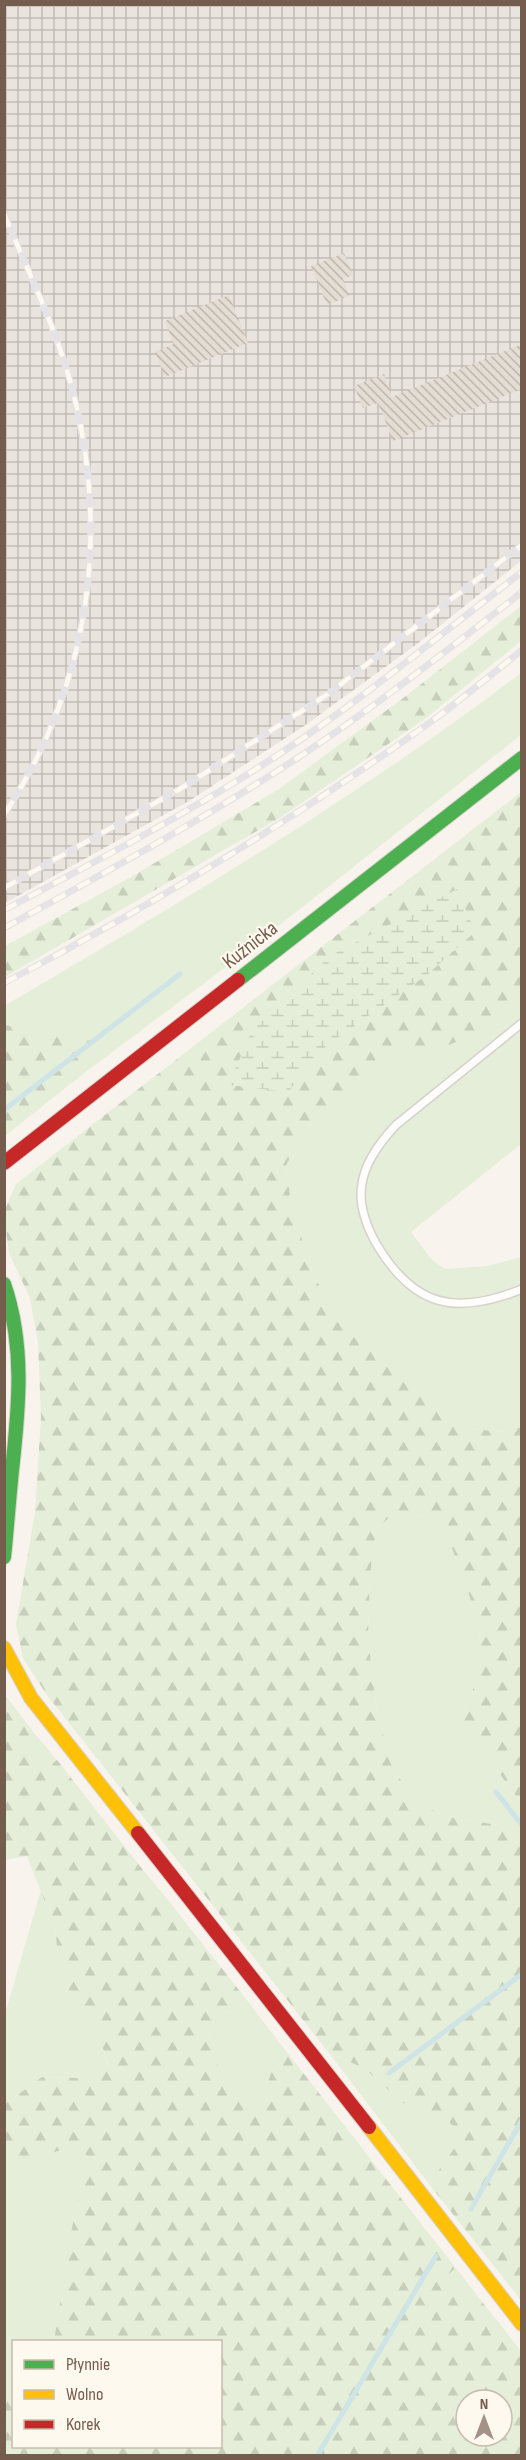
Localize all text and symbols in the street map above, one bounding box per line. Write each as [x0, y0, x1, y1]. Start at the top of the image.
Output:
street label: Kuźnicka [217, 916, 283, 974]
legend [12, 2340, 222, 2448]
text: Płynnie [66, 2354, 110, 2375]
text: Wolno [66, 2384, 103, 2405]
north arrow [454, 2388, 514, 2448]
text: N [480, 2395, 488, 2414]
text: Korek [66, 2414, 100, 2435]

